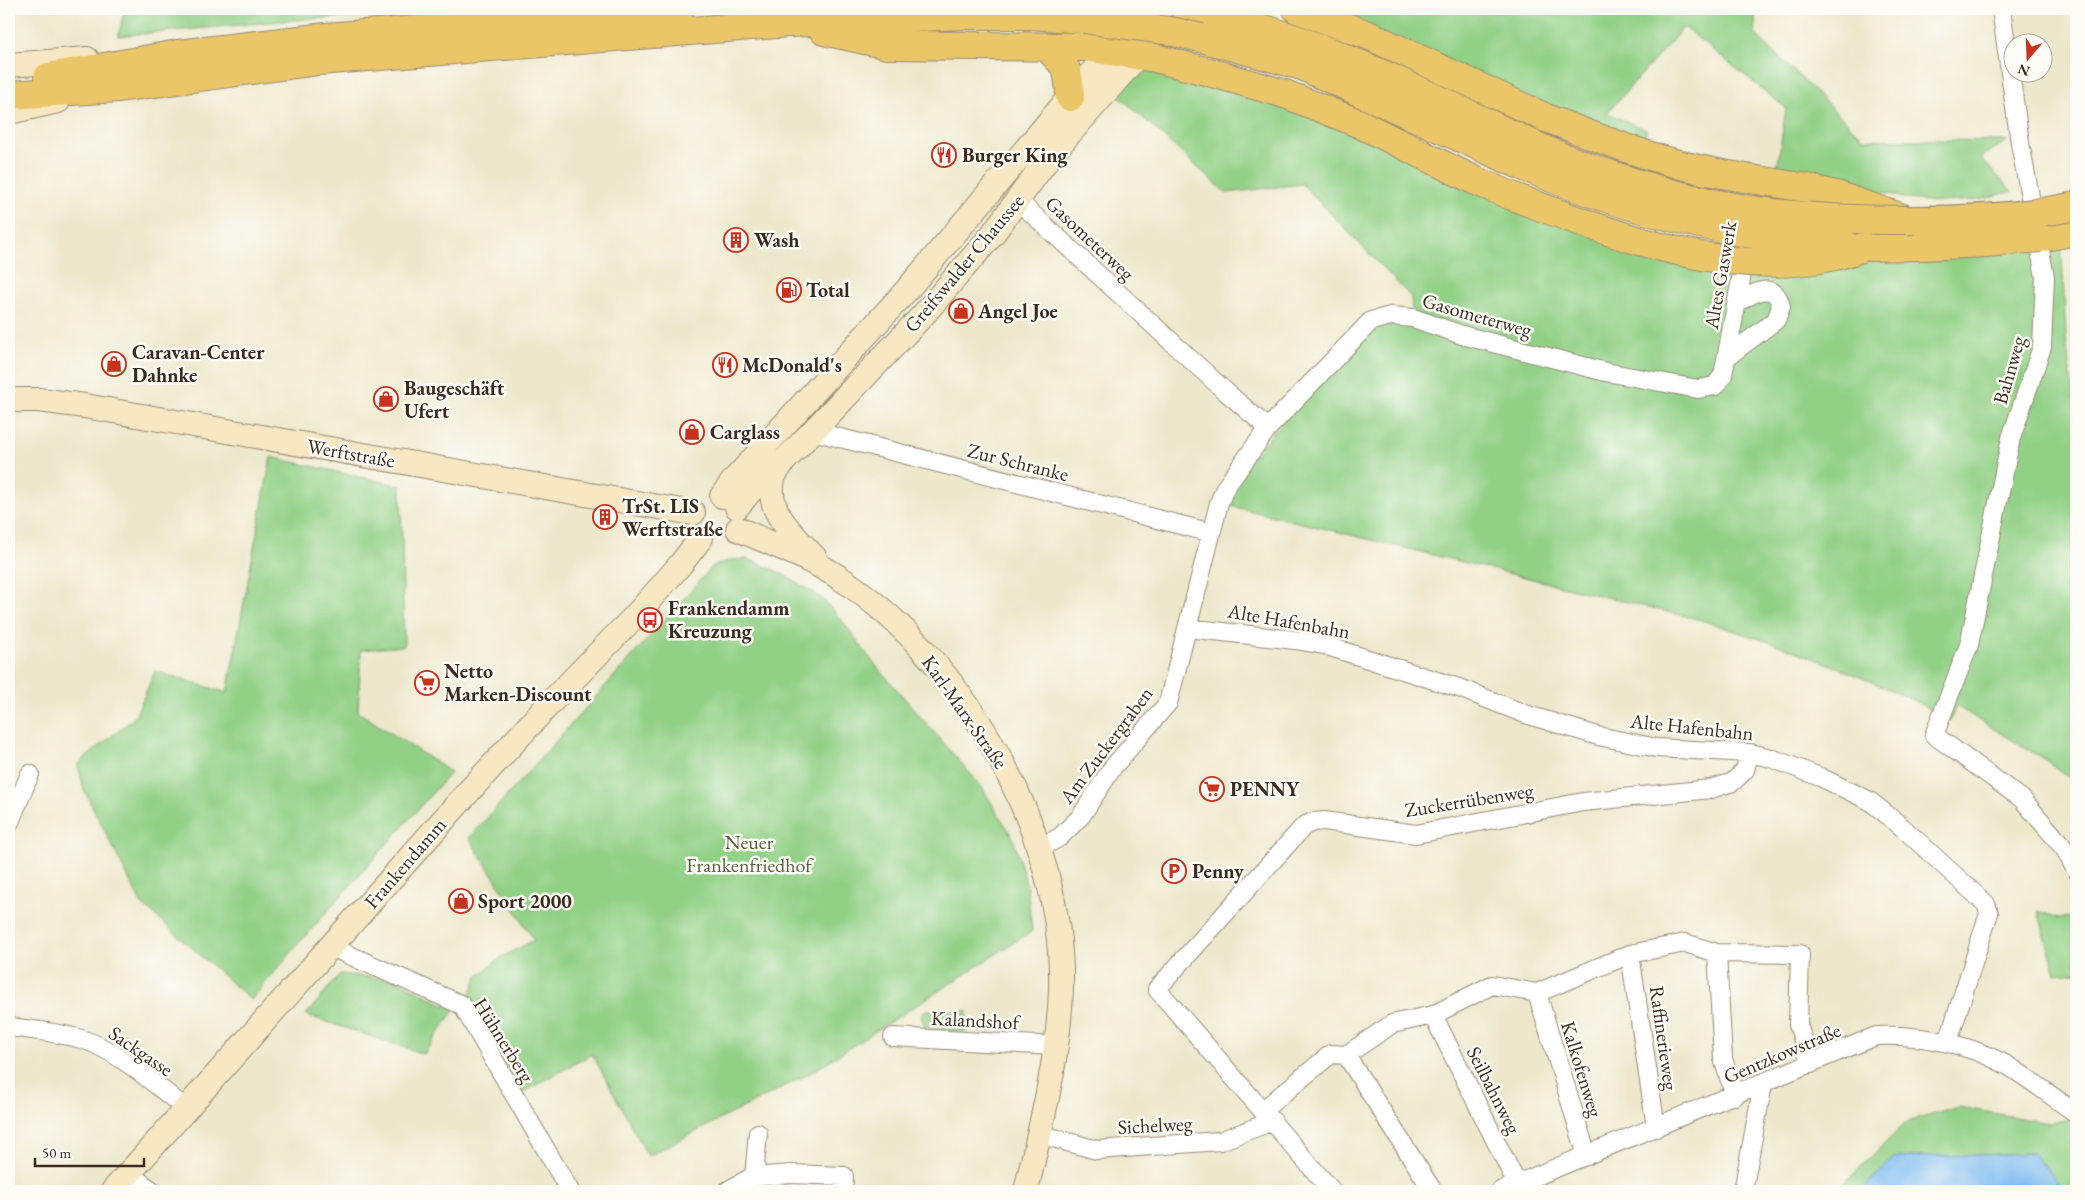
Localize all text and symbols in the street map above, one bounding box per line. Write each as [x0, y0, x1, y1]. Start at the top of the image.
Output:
north arrow [2002, 32, 2052, 82]
text: N [2015, 60, 2032, 81]
restaurant icon: Burger King [931, 142, 957, 168]
place label: Burger King [962, 142, 1068, 168]
street label: Greifswalder Chaussee [898, 188, 1030, 338]
street label: Gasometerweg [1040, 190, 1140, 286]
street label: Altes Gaswerk [1698, 218, 1742, 332]
building icon: Wash [723, 227, 749, 253]
place label: Wash [754, 227, 799, 253]
fuel station icon: Total [776, 277, 802, 303]
place label: Total [806, 277, 850, 303]
street label: Gasometerweg [1419, 287, 1535, 343]
shop icon: Angel Joe [948, 298, 974, 324]
place label: Angel Joe [977, 298, 1058, 324]
street label: Bahnweg [1987, 333, 2031, 407]
place label: Caravan-Center Dahnke [132, 339, 265, 388]
shop icon: Caravan-Center Dahnke [101, 351, 127, 377]
restaurant icon: McDonald's [712, 352, 738, 378]
place label: McDonald's [742, 352, 842, 378]
place label: Baugeschäft Ufert [404, 375, 505, 424]
shop icon: Baugeschäft Ufert [373, 386, 399, 412]
shop icon: Carglass [679, 419, 705, 445]
place label: Carglass [710, 419, 780, 445]
street label: Werftstraße [305, 432, 397, 474]
street label: Zur Schranke [965, 437, 1072, 487]
place label: TrSt. LIS Werftstraße [622, 493, 723, 542]
building icon: TrSt. LIS Werftstraße [592, 504, 618, 530]
place label: Frankendamm Kreuzung [668, 595, 789, 644]
street label: Alte Hafenbahn [1225, 597, 1353, 645]
bus stop icon: Frankendamm Kreuzung [637, 607, 663, 633]
street label: Karl-Marx-Straße [916, 650, 1014, 774]
place label: Netto Marken-Discount [444, 658, 592, 707]
supermarket icon: Netto Marken-Discount [414, 670, 440, 696]
street label: Am Zuckergraben [1053, 681, 1159, 810]
street label: Alte Hafenbahn [1628, 707, 1755, 746]
supermarket icon: PENNY [1199, 776, 1225, 802]
place label: PENNY [1230, 776, 1300, 802]
street label: Zuckerrübenweg [1403, 777, 1535, 823]
street label: Frankendamm [358, 812, 452, 914]
park label: Neuer Frankenfriedhof [686, 829, 814, 878]
parking icon: Penny [1161, 858, 1187, 884]
place label: Penny [1192, 858, 1244, 884]
shop icon: Sport 2000 [448, 888, 474, 914]
place label: Sport 2000 [478, 888, 572, 914]
street label: Raffinerieweg [1644, 984, 1684, 1092]
street label: Hühnerberg [468, 993, 541, 1088]
street label: Kalandshof [930, 1005, 1022, 1035]
street label: Gentzkowstraße [1720, 1017, 1845, 1089]
street label: Kalkofenweg [1555, 1018, 1609, 1120]
street label: Sackgasse [104, 1020, 178, 1082]
street label: Seilbahnweg [1461, 1042, 1527, 1138]
street label: Sichelweg [1117, 1110, 1193, 1140]
scale bar [35, 1135, 144, 1167]
text: 50 m [42, 1143, 71, 1162]

